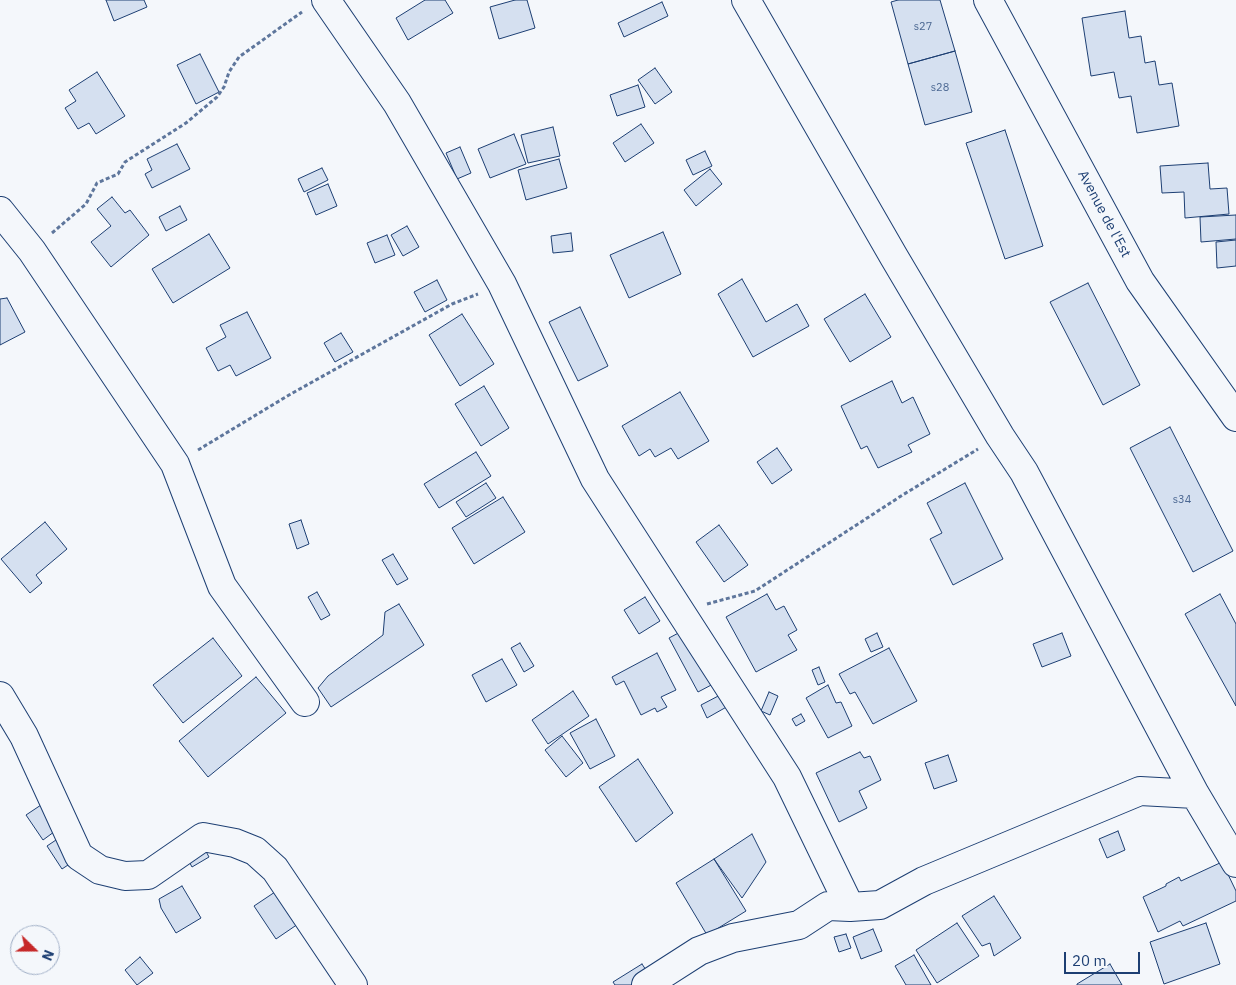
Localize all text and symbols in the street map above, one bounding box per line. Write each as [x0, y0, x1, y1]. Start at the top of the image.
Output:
house number: s27 [914, 20, 932, 34]
house number: s28 [931, 81, 949, 95]
street label: Avenue de l'Est [1074, 168, 1134, 260]
house number: s34 [1173, 493, 1191, 507]
north arrow [10, 925, 60, 975]
scale bar [1066, 942, 1142, 974]
text: N [38, 947, 58, 963]
text: 20 m [1072, 951, 1107, 970]

